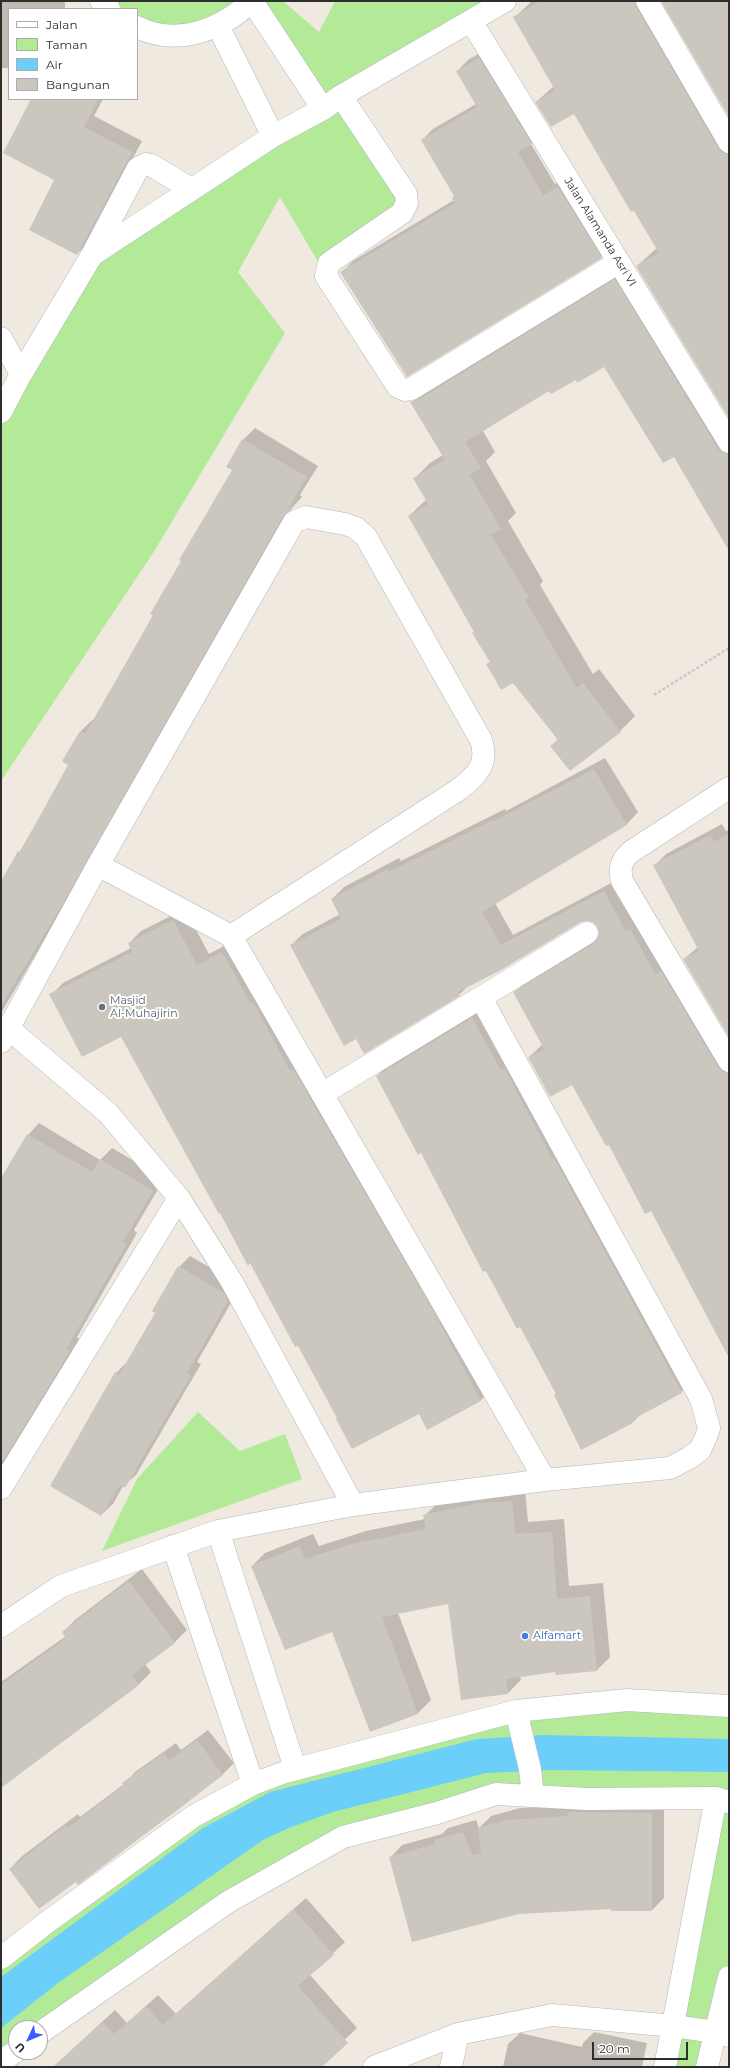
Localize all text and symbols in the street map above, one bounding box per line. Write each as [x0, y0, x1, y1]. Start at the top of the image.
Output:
legend [8, 8, 138, 100]
text: Jalan [46, 17, 78, 32]
text: Taman [46, 37, 88, 52]
text: Air [46, 57, 63, 72]
text: Bangunan [46, 77, 110, 92]
street label: Jalan Alamanda Asri VI [561, 175, 639, 289]
place label: Masjid Al-Muhajirin [110, 994, 178, 1020]
marker: Masjid Al-Muhajirin [97, 1002, 107, 1012]
place label: Alfamart [533, 1629, 581, 1643]
marker: Alfamart [520, 1631, 530, 1641]
north arrow [8, 2020, 48, 2060]
scale bar [594, 2034, 690, 2060]
text: U [12, 2040, 28, 2056]
text: 20 m [599, 2041, 630, 2056]

